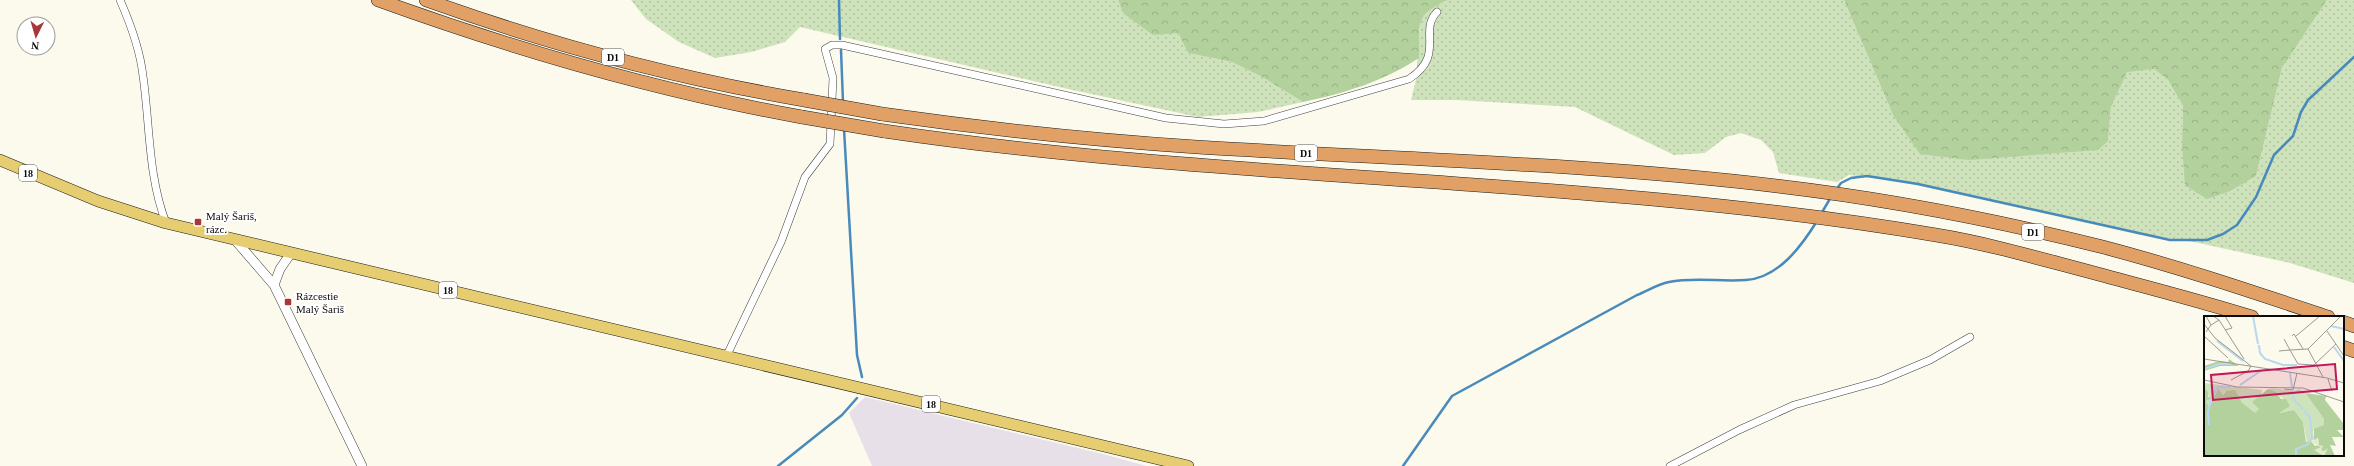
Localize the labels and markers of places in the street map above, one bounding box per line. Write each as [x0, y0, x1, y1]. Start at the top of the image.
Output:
place label: Malý Šariš, rázc. [206, 210, 257, 235]
marker: Malý Šariš, rázc. [193, 217, 203, 227]
place label: Rázcestie Malý Šariš [296, 290, 344, 315]
marker: Rázcestie Malý Šariš [283, 297, 293, 307]

